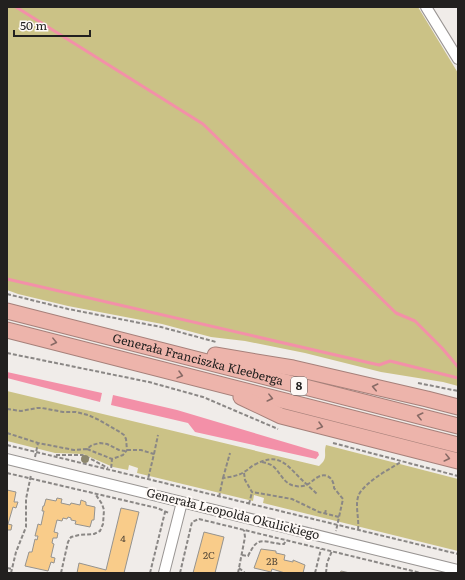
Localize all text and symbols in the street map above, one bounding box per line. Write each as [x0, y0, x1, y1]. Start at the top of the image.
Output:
scale bar [14, 12, 90, 38]
text: 50 m [20, 16, 47, 34]
street label: Generała Franciszka Kleeberga [111, 328, 286, 389]
one-way arrow [51, 338, 57, 346]
one-way arrow [176, 370, 183, 378]
road number: 8 [291, 377, 307, 395]
one-way arrow [372, 383, 379, 391]
one-way arrow [267, 393, 274, 401]
one-way arrow [417, 413, 423, 421]
one-way arrow [316, 421, 323, 430]
one-way arrow [443, 454, 450, 462]
street label: Generała Leopolda Okulickiego [145, 483, 322, 543]
house number: 4 [120, 530, 126, 545]
house number: 2C [203, 547, 215, 562]
house number: 2B [266, 553, 278, 568]

